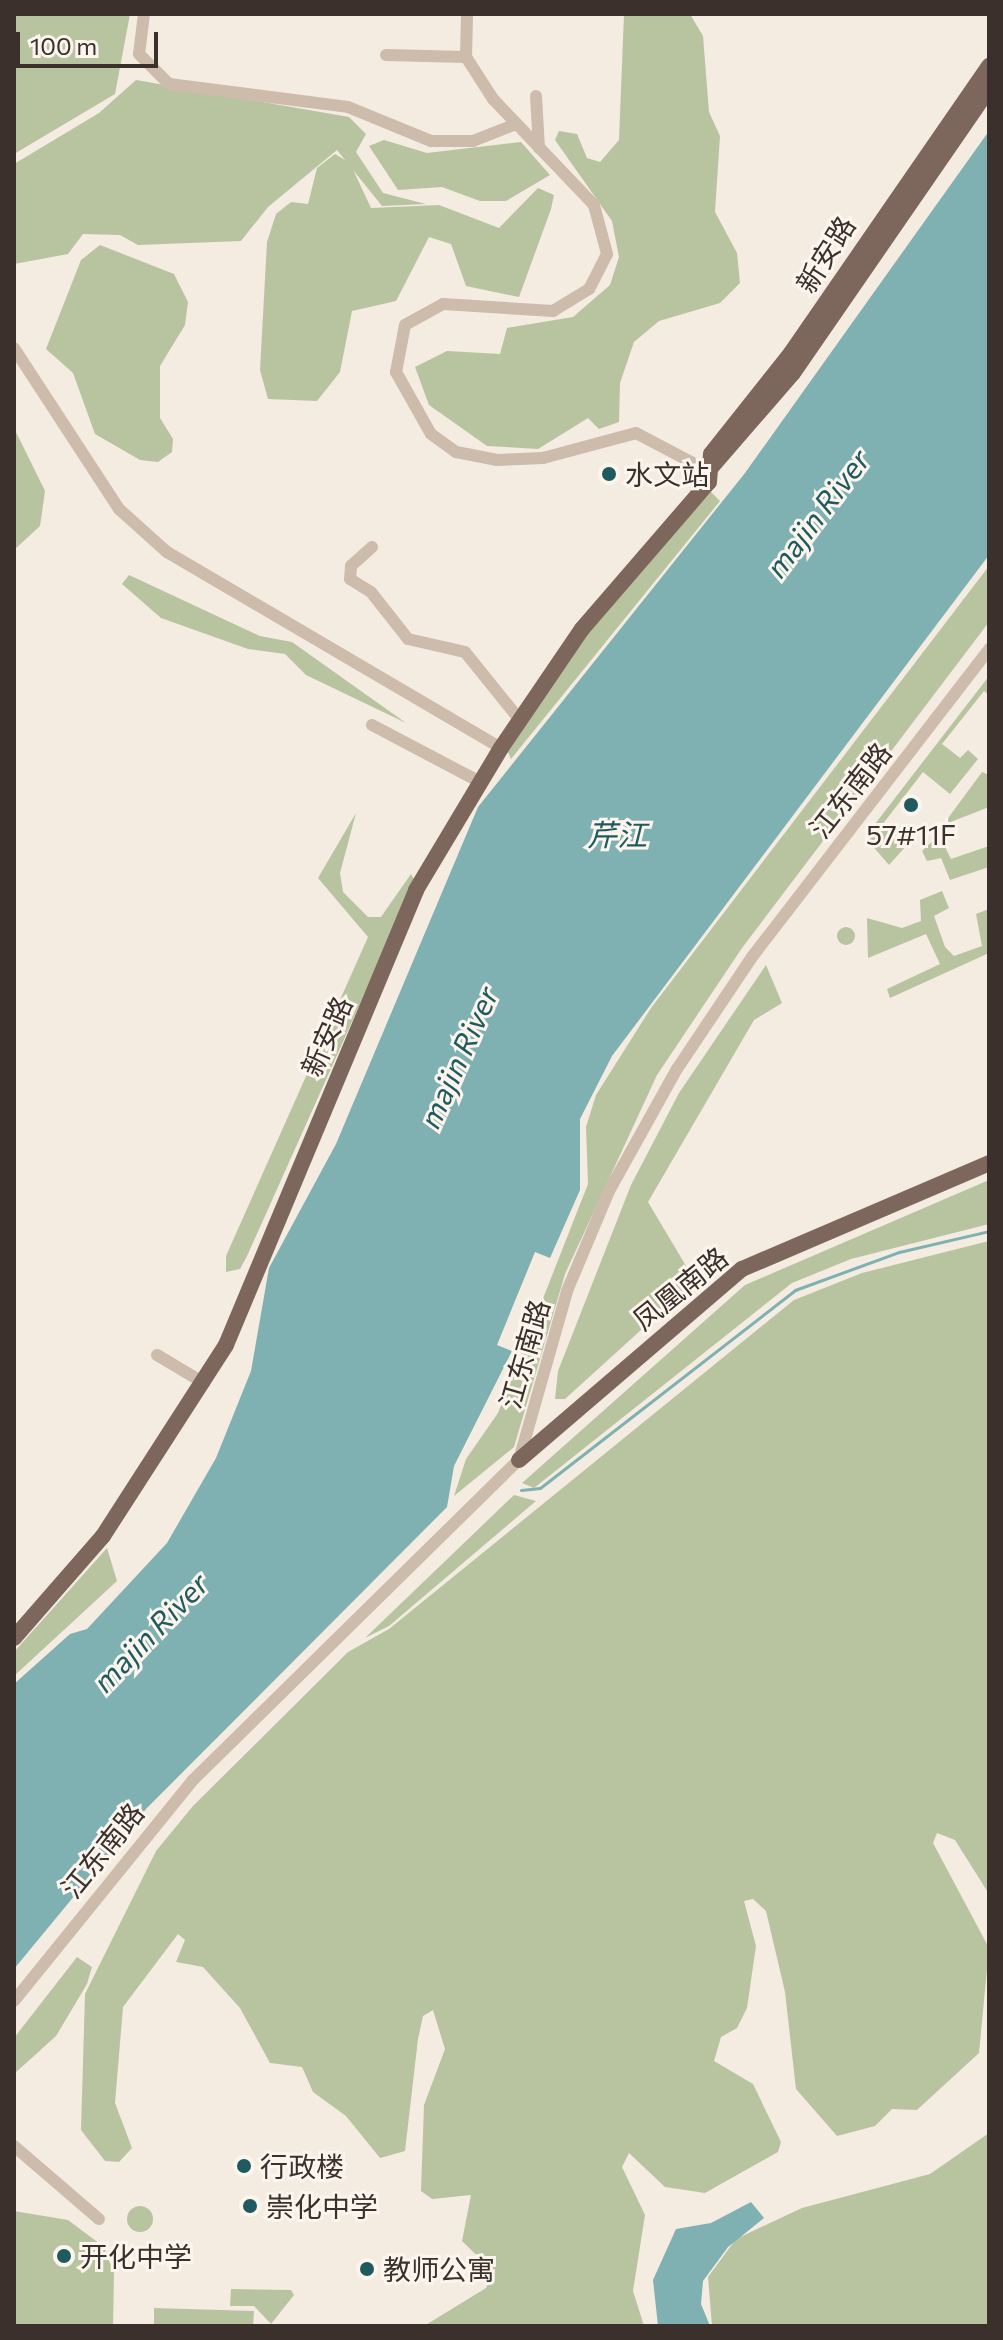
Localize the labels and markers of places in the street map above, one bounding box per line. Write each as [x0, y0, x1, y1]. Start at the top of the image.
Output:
place label: 水文站 [625, 457, 709, 491]
marker: 水文站 [600, 465, 618, 483]
marker: 57#11F [902, 796, 920, 814]
place label: 57#11F [866, 817, 956, 851]
place label: 行政楼 [260, 2149, 344, 2183]
marker: 行政楼 [235, 2157, 253, 2175]
place label: 崇化中学 [266, 2189, 378, 2223]
marker: 崇化中学 [241, 2197, 259, 2215]
place label: 开化中学 [80, 2239, 192, 2273]
marker: 开化中学 [55, 2247, 73, 2265]
place label: 教师公寓 [383, 2252, 495, 2286]
marker: 教师公寓 [358, 2260, 376, 2278]

